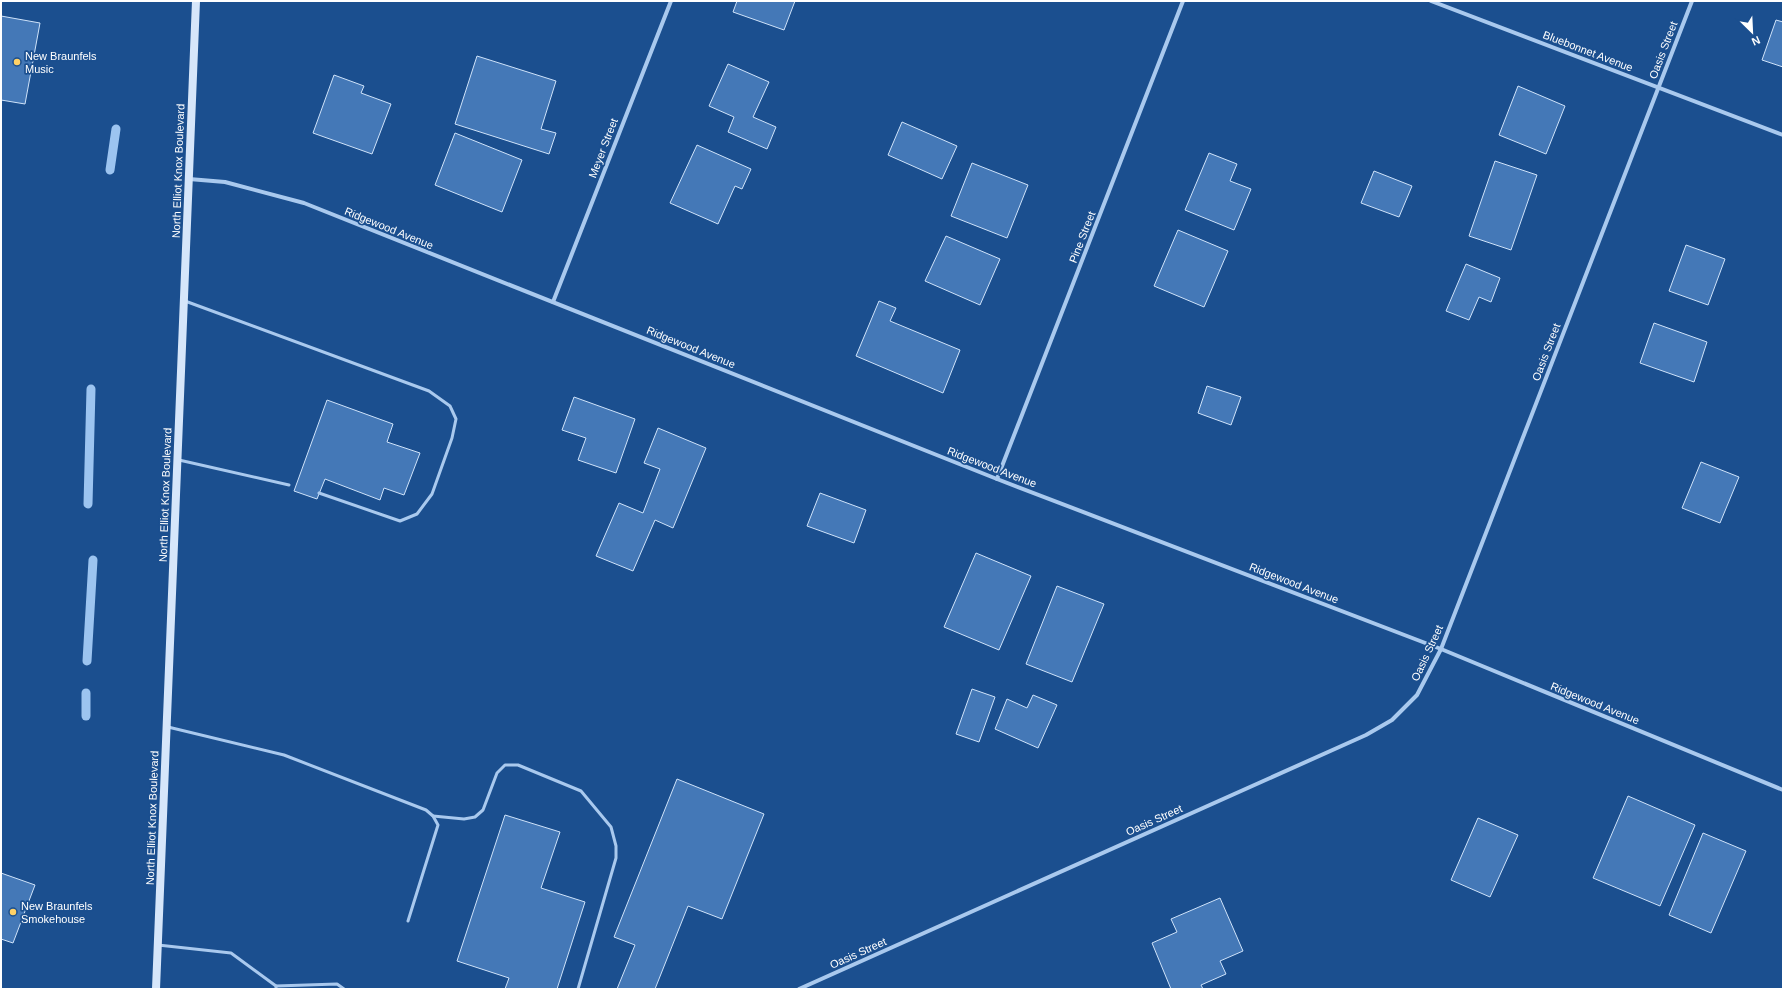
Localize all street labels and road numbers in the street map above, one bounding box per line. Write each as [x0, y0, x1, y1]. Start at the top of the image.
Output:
street label: Oasis Street [1647, 20, 1679, 80]
street label: Bluebonnet Avenue [1541, 28, 1635, 74]
street label: North Elliot Knox Boulevard [170, 104, 186, 238]
street label: Meyer Street [586, 116, 620, 180]
street label: Ridgewood Avenue [343, 205, 435, 251]
street label: Pine Street [1067, 209, 1097, 265]
street label: Oasis Street [1530, 322, 1562, 382]
street label: Ridgewood Avenue [645, 324, 737, 370]
street label: North Elliot Knox Boulevard [157, 428, 173, 562]
street label: Ridgewood Avenue [946, 444, 1038, 490]
street label: Ridgewood Avenue [1248, 560, 1340, 606]
street label: Oasis Street [1409, 623, 1445, 683]
street label: Ridgewood Avenue [1549, 680, 1641, 726]
street label: North Elliot Knox Boulevard [144, 751, 160, 885]
street label: Oasis Street [1124, 802, 1184, 838]
street label: Oasis Street [828, 935, 888, 971]

